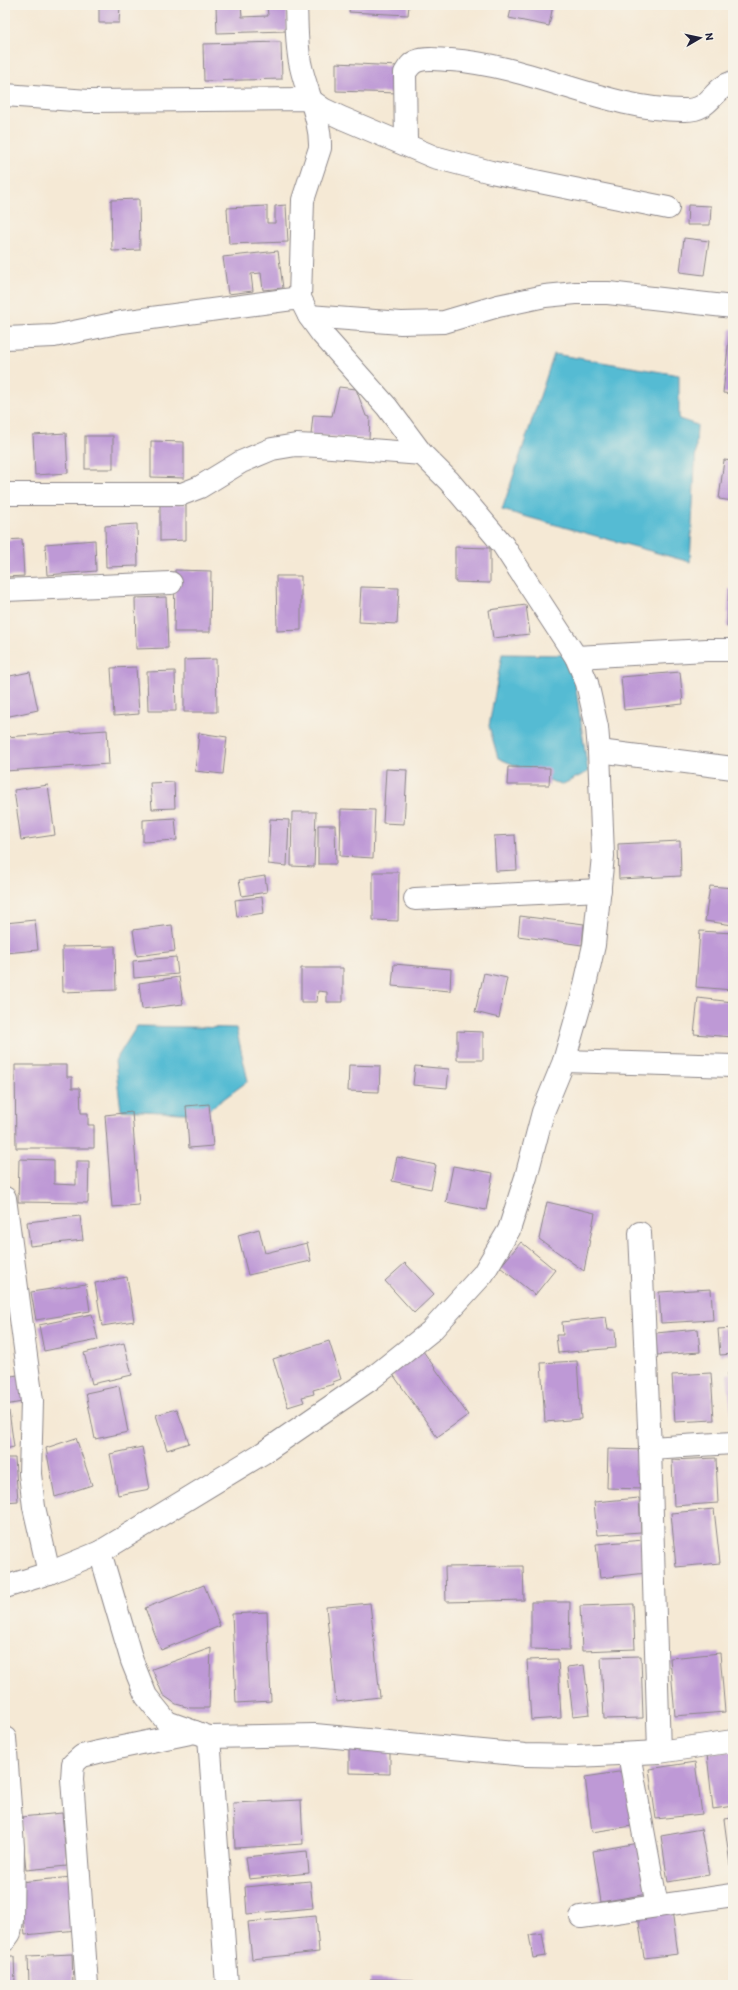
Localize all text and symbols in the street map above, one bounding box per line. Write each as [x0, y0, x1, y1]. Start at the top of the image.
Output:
north arrow [680, 18, 720, 58]
text: N [702, 32, 716, 41]

